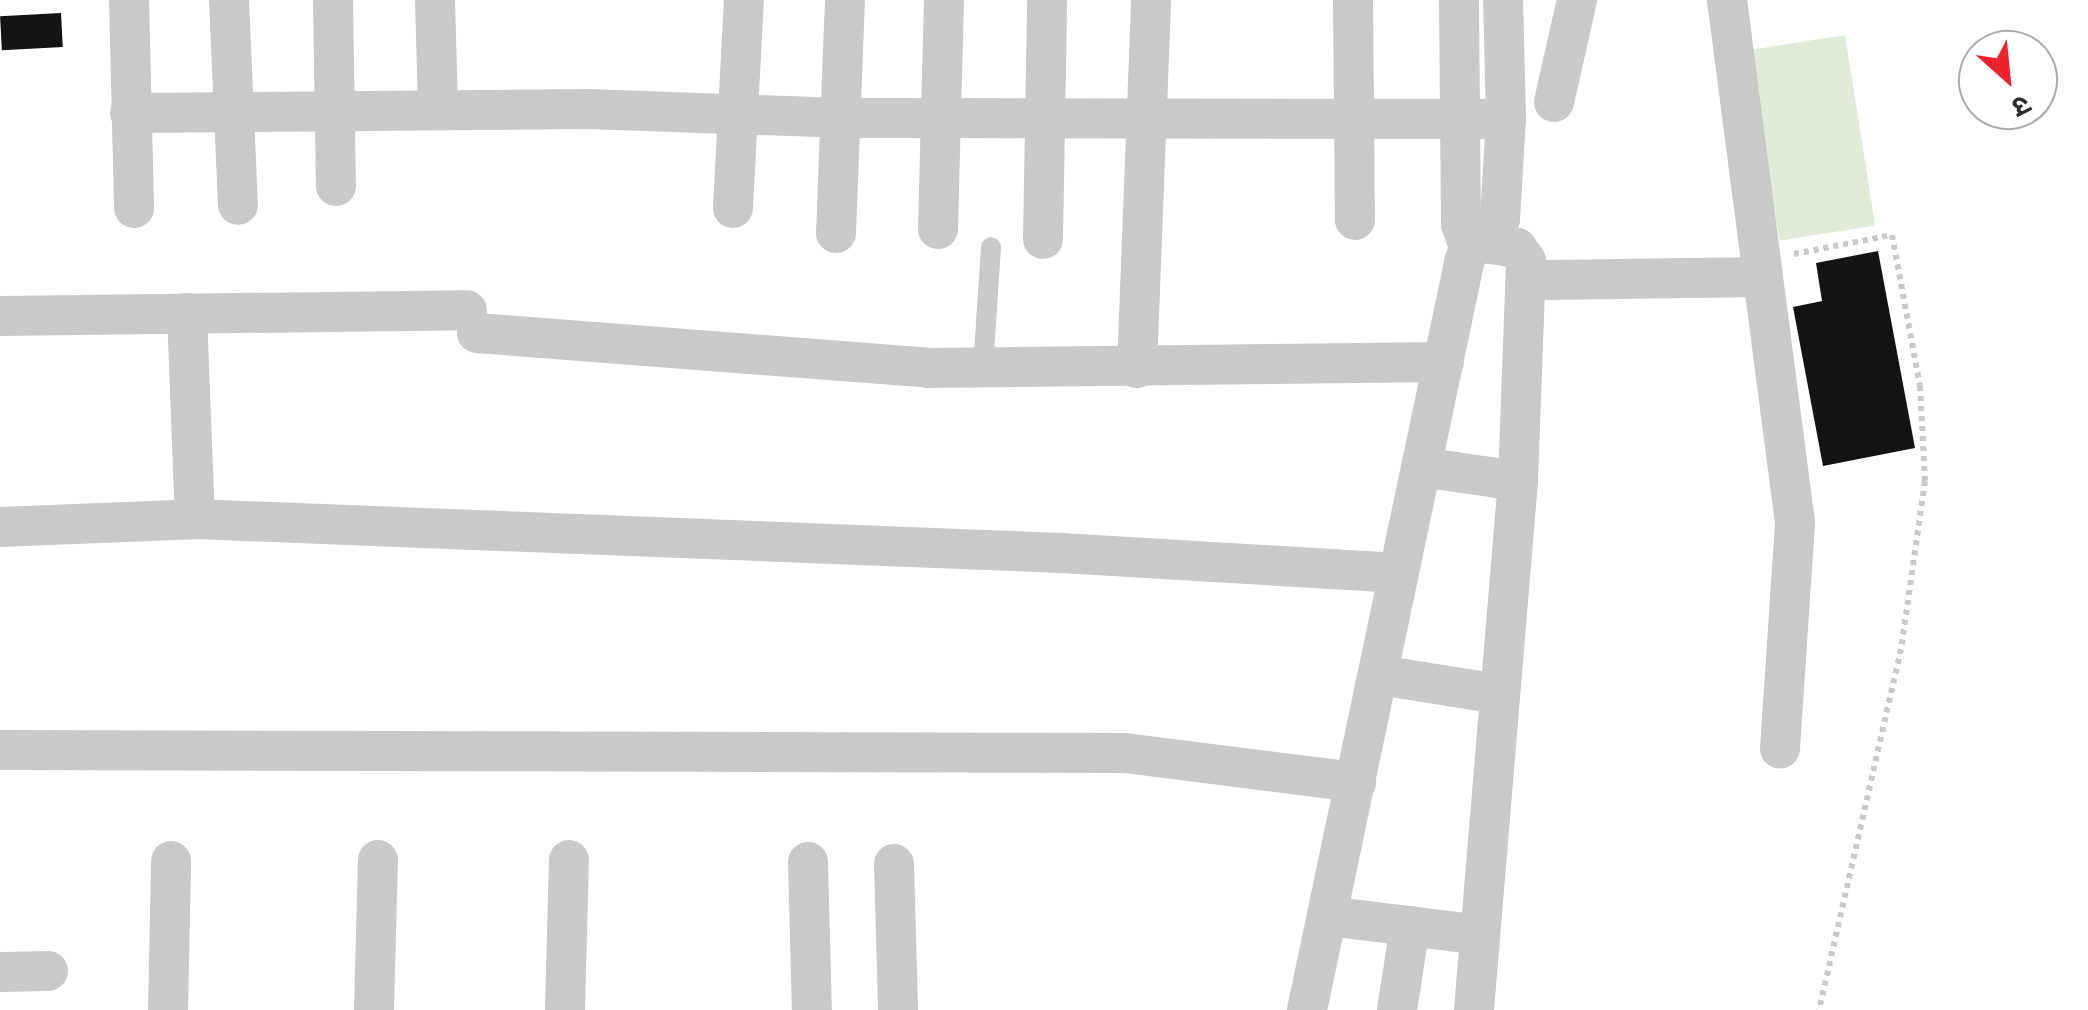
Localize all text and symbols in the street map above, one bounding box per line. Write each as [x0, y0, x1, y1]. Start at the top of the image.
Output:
north arrow [1958, 30, 2058, 130]
text: उ [2006, 87, 2036, 124]

